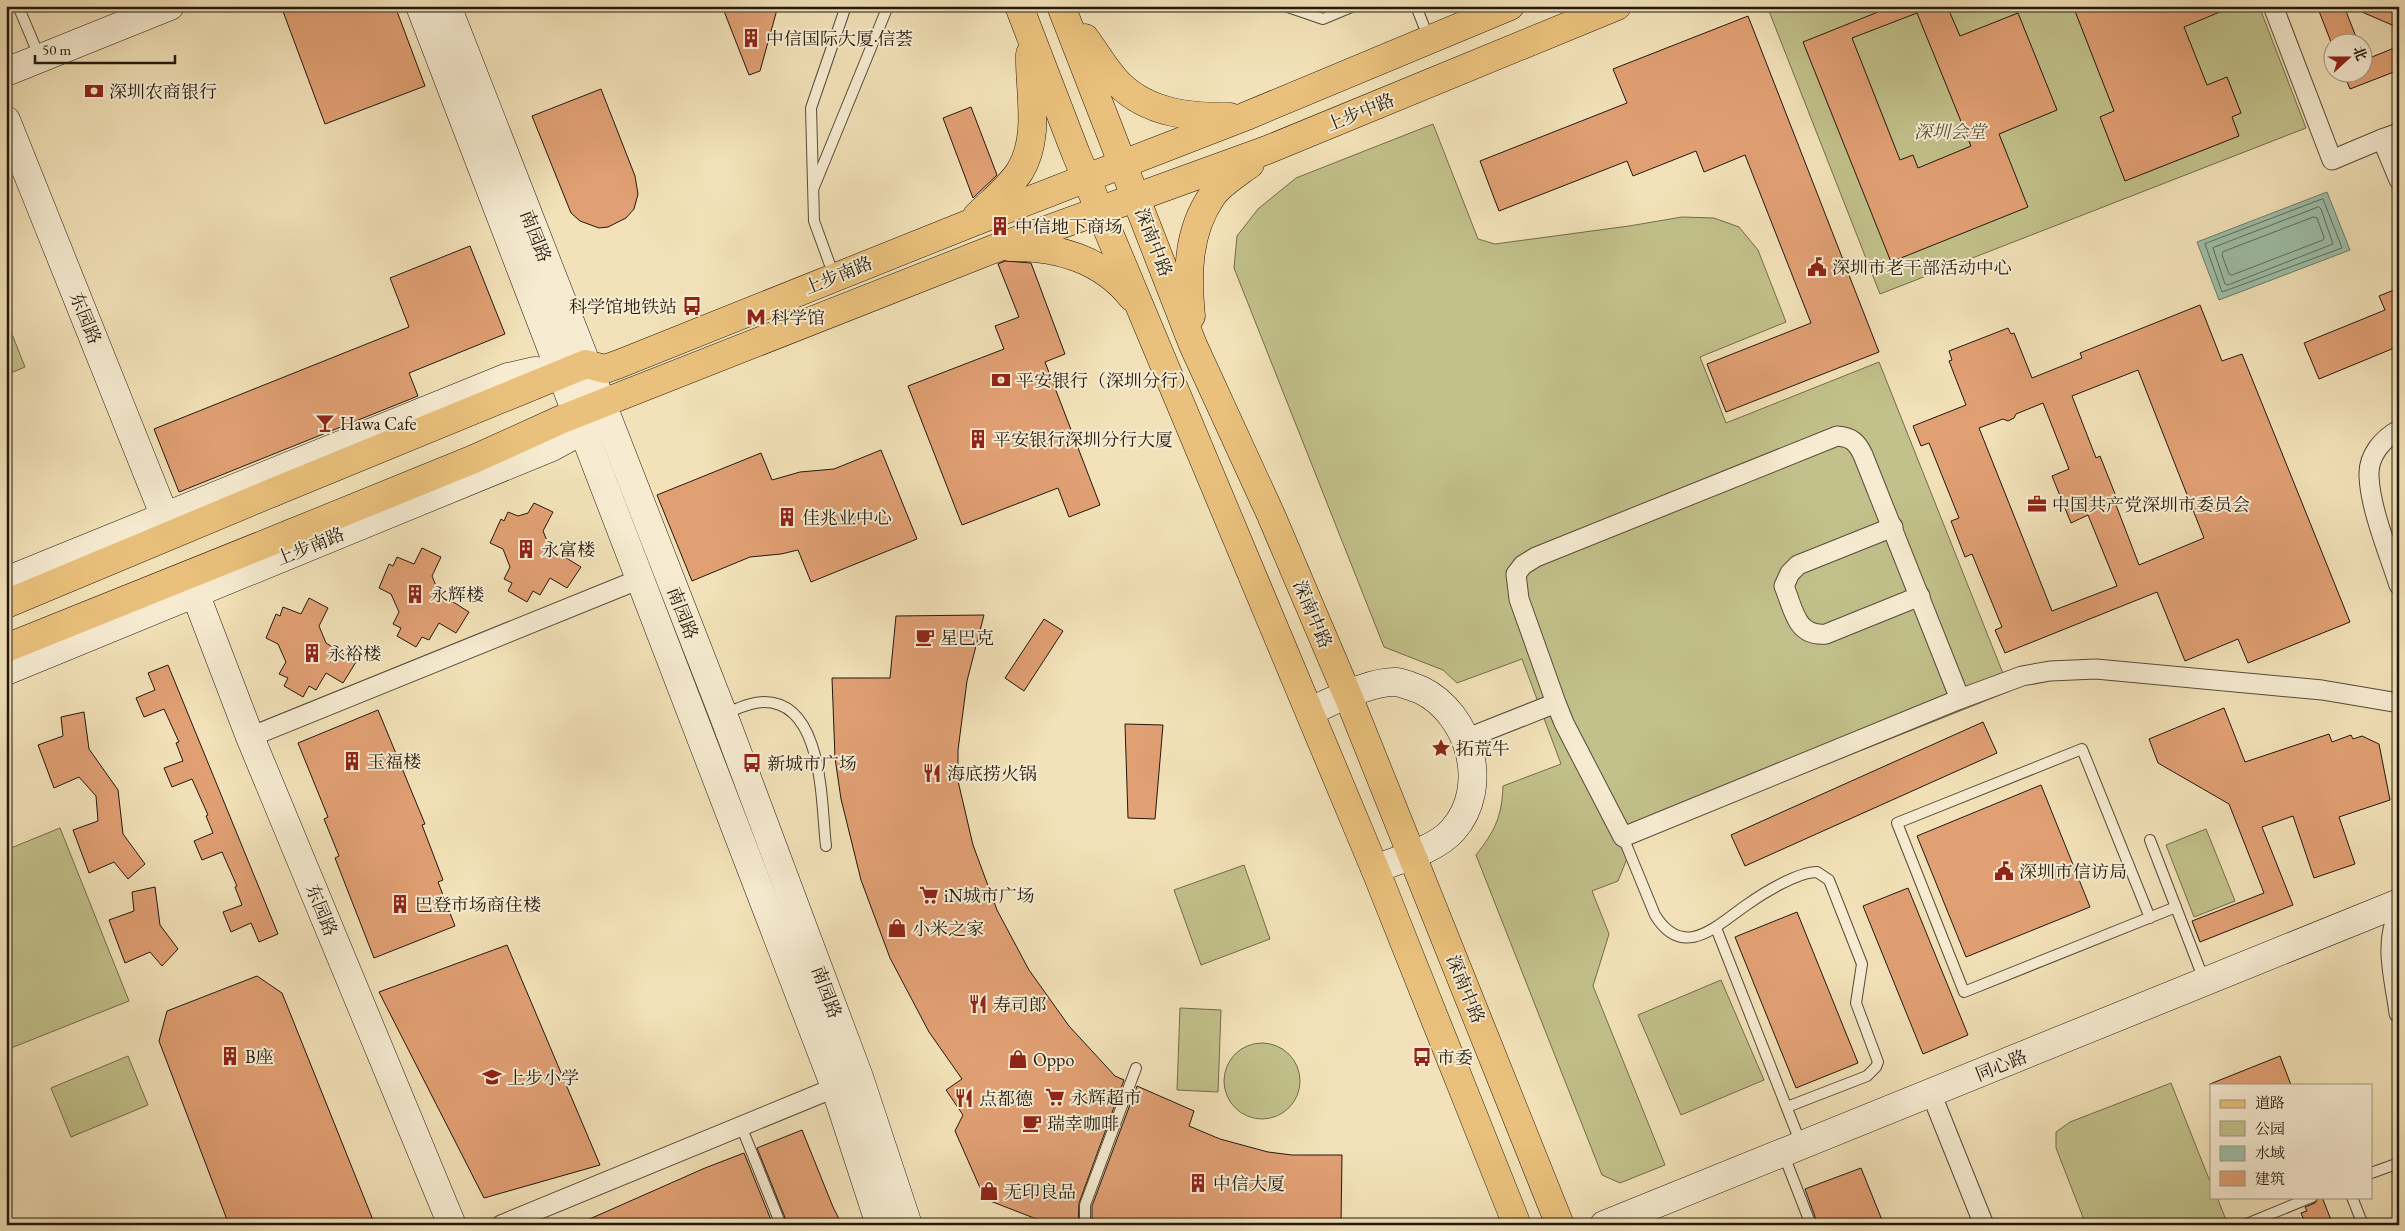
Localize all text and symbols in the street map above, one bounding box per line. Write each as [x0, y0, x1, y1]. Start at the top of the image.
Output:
building icon: 中信国际大厦·信荟 [740, 27, 762, 49]
place label: 中信国际大厦·信荟 [766, 27, 914, 50]
scale bar [35, 32, 175, 64]
north arrow [2322, 32, 2372, 82]
text: 50 m [42, 40, 71, 59]
text: 北 [2349, 44, 2371, 63]
bank icon: 深圳农商银行 [83, 80, 105, 102]
place label: 深圳农商银行 [109, 80, 217, 103]
street label: 上步中路 [1322, 88, 1398, 136]
park label: 深圳会堂 [1914, 120, 1989, 143]
street label: 深南中路 [1130, 204, 1178, 280]
street label: 南园路 [516, 207, 556, 265]
building icon: 中信地下商场 [989, 215, 1011, 237]
place label: 中信地下商场 [1015, 215, 1123, 238]
street label: 上步南路 [800, 251, 876, 299]
public building icon: 深圳市老干部活动中心 [1806, 256, 1828, 278]
place label: 深圳市老干部活动中心 [1832, 256, 2012, 279]
street label: 东园路 [65, 289, 107, 347]
place label: 科学馆地铁站 [569, 295, 677, 318]
bus stop icon: 科学馆地铁站 [681, 295, 703, 317]
metro station icon: 科学馆 [745, 306, 767, 328]
place label: 科学馆 [771, 306, 825, 329]
bank icon: 平安银行（深圳分行） [990, 369, 1012, 391]
place label: 平安银行（深圳分行） [1016, 369, 1196, 392]
bar icon: Hawa Cafe [314, 412, 336, 434]
place label: Hawa Cafe [340, 412, 417, 435]
building icon: 平安银行深圳分行大厦 [967, 428, 989, 450]
place label: 平安银行深圳分行大厦 [993, 428, 1173, 451]
office icon: 中国共产党深圳市委员会 [2026, 493, 2048, 515]
place label: 中国共产党深圳市委员会 [2052, 493, 2250, 516]
building icon: 佳兆业中心 [776, 506, 798, 528]
place label: 佳兆业中心 [802, 506, 892, 529]
street label: 上步南路 [272, 522, 348, 570]
building icon: 永富楼 [515, 538, 537, 560]
place label: 永富楼 [541, 538, 595, 561]
street label: 深南中路 [1288, 576, 1338, 652]
building icon: 永辉楼 [404, 583, 426, 605]
place label: 永辉楼 [430, 583, 484, 606]
street label: 南园路 [663, 584, 703, 642]
cafe icon: 星巴克 [914, 626, 936, 648]
place label: 星巴克 [940, 626, 994, 649]
building icon: 永裕楼 [301, 642, 323, 664]
place label: 永裕楼 [327, 642, 381, 665]
place icon: 拓荒牛 [1430, 737, 1452, 759]
place label: 拓荒牛 [1456, 737, 1510, 760]
building icon: 玉福楼 [341, 750, 363, 772]
place label: 玉福楼 [367, 750, 421, 773]
bus stop icon: 新城市广场 [741, 752, 763, 774]
place label: 新城市广场 [767, 752, 857, 775]
restaurant icon: 海底捞火锅 [921, 762, 943, 784]
place label: 海底捞火锅 [947, 762, 1037, 785]
public building icon: 深圳市信访局 [1993, 860, 2015, 882]
place label: 深圳市信访局 [2019, 860, 2127, 883]
street label: 东园路 [301, 881, 343, 939]
supermarket icon: iN城市广场 [918, 884, 940, 906]
place label: iN城市广场 [944, 884, 1035, 907]
building icon: 巴登市场商住楼 [389, 893, 411, 915]
place label: 巴登市场商住楼 [415, 893, 541, 916]
shop icon: 小米之家 [886, 917, 908, 939]
place label: 小米之家 [912, 917, 984, 940]
street label: 深南中路 [1442, 951, 1490, 1027]
street label: 南园路 [807, 963, 847, 1021]
restaurant icon: 寿司郎 [967, 993, 989, 1015]
place label: 寿司郎 [993, 993, 1047, 1016]
street label: 同心路 [1972, 1044, 2030, 1086]
building icon: B座 [219, 1045, 241, 1067]
place label: B座 [245, 1045, 274, 1068]
bus stop icon: 市委 [1411, 1046, 1433, 1068]
place label: 市委 [1437, 1046, 1473, 1069]
shop icon: Oppo [1007, 1048, 1029, 1070]
place label: Oppo [1033, 1048, 1074, 1071]
school or university icon: 上步小学 [481, 1066, 503, 1088]
place label: 上步小学 [507, 1066, 579, 1089]
legend [2210, 1084, 2372, 1198]
supermarket icon: 永辉超市 [1044, 1086, 1066, 1108]
place label: 永辉超市 [1070, 1086, 1142, 1109]
restaurant icon: 点都德 [953, 1087, 975, 1109]
place label: 点都德 [979, 1087, 1033, 1110]
text: 道路 [2255, 1093, 2285, 1112]
cafe icon: 瑞幸咖啡 [1021, 1112, 1043, 1134]
place label: 瑞幸咖啡 [1047, 1112, 1119, 1135]
text: 公园 [2255, 1119, 2285, 1138]
text: 水域 [2255, 1143, 2285, 1162]
text: 建筑 [2255, 1169, 2285, 1188]
building icon: 中信大厦 [1187, 1172, 1209, 1194]
place label: 中信大厦 [1213, 1172, 1285, 1195]
shop icon: 无印良品 [978, 1180, 1000, 1202]
place label: 无印良品 [1004, 1180, 1076, 1203]

